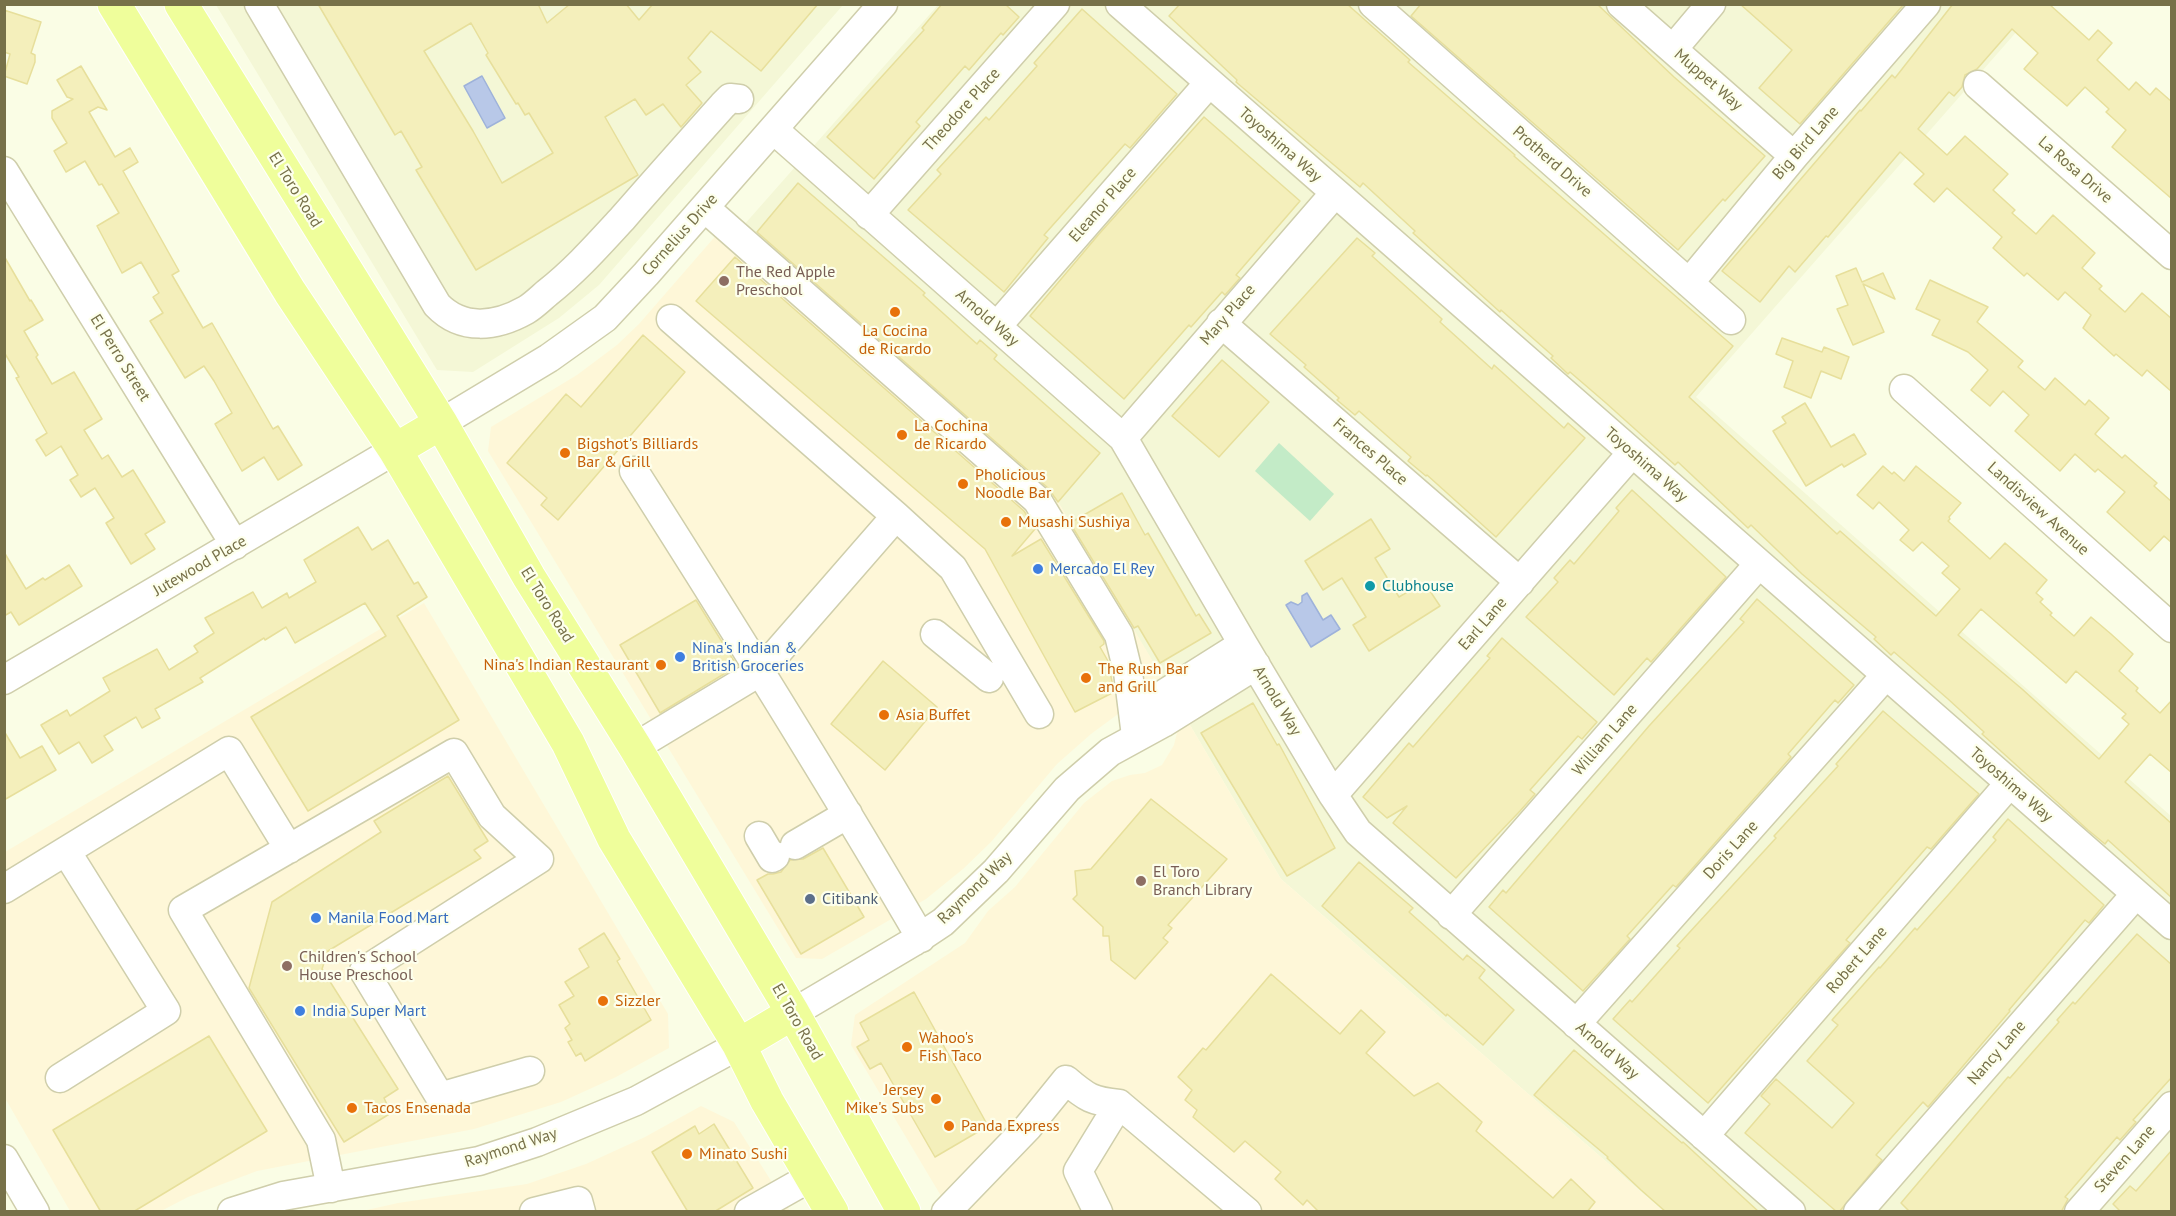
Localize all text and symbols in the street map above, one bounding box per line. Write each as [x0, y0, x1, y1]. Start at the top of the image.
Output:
street label: Muppet Way [1670, 45, 1746, 115]
street label: Theodore Place [919, 64, 1005, 156]
street label: Big Bird Lane [1769, 102, 1843, 184]
street label: Toyoshima Way [1234, 104, 1326, 186]
street label: Protherd Drive [1508, 122, 1596, 202]
street label: La Rosa Drive [2034, 132, 2116, 208]
street label: El Toro Road [264, 149, 326, 231]
street label: Eleanor Place [1065, 164, 1141, 246]
street label: Cornelius Drive [638, 190, 722, 280]
place label: The Red Apple Preschool [736, 262, 835, 300]
marker: The Red Apple Preschool [717, 274, 731, 288]
street label: Mary Place [1196, 281, 1260, 349]
street label: Arnold Way [951, 285, 1023, 351]
marker: La Cocina de Ricardo [888, 305, 902, 319]
street label: El Perro Street [86, 311, 154, 405]
place label: La Cocina de Ricardo [859, 321, 931, 359]
street label: Frances Place [1329, 414, 1411, 490]
place label: La Cochina de Ricardo [914, 416, 988, 454]
street label: Toyoshima Way [1600, 424, 1692, 506]
marker: La Cochina de Ricardo [895, 428, 909, 442]
place label: Bigshot's Billiards Bar & Grill [577, 434, 698, 472]
marker: Bigshot's Billiards Bar & Grill [558, 446, 572, 460]
street label: Landisview Avenue [1983, 458, 2093, 560]
place label: Pholicious Noodle Bar [975, 465, 1051, 503]
marker: Pholicious Noodle Bar [956, 477, 970, 491]
place label: Musashi Sushiya [1018, 512, 1130, 532]
marker: Musashi Sushiya [999, 515, 1013, 529]
street label: Jutewood Place [150, 532, 250, 600]
place label: Mercado El Rey [1050, 559, 1154, 579]
marker: Mercado El Rey [1031, 562, 1045, 576]
street label: El Toro Road [516, 564, 578, 646]
place label: Clubhouse [1382, 576, 1454, 596]
marker: Clubhouse [1363, 579, 1377, 593]
street label: Earl Lane [1455, 594, 1511, 654]
place label: Nina's Indian & British Groceries [692, 638, 804, 676]
marker: Nina's Indian & British Groceries [673, 650, 687, 664]
place label: Nina's Indian Restaurant [483, 655, 649, 675]
marker: Nina's Indian Restaurant [654, 658, 668, 672]
place label: The Rush Bar and Grill [1098, 659, 1188, 697]
street label: Arnold Way [1249, 663, 1305, 739]
marker: The Rush Bar and Grill [1079, 671, 1093, 685]
street label: William Lane [1569, 700, 1641, 780]
place label: Asia Buffet [896, 705, 970, 725]
marker: Asia Buffet [877, 708, 891, 722]
street label: Toyoshima Way [1965, 744, 2057, 826]
street label: Doris Lane [1700, 817, 1762, 883]
street label: Raymond Way [934, 848, 1016, 928]
place label: El Toro Branch Library [1153, 862, 1252, 900]
marker: El Toro Branch Library [1134, 874, 1148, 888]
place label: Citibank [822, 889, 878, 909]
marker: Citibank [803, 892, 817, 906]
place label: Manila Food Mart [328, 908, 449, 928]
marker: Manila Food Mart [309, 911, 323, 925]
street label: Robert Lane [1823, 923, 1891, 997]
place label: Children's School House Preschool [299, 947, 417, 985]
marker: Children's School House Preschool [280, 959, 294, 973]
street label: El Toro Road [767, 980, 827, 1064]
place label: Sizzler [615, 991, 660, 1011]
marker: Sizzler [596, 994, 610, 1008]
place label: India Super Mart [312, 1001, 426, 1021]
marker: India Super Mart [293, 1004, 307, 1018]
street label: Nancy Lane [1964, 1017, 2030, 1089]
street label: Arnold Way [1571, 1018, 1643, 1084]
place label: Wahoo's Fish Taco [919, 1028, 982, 1066]
marker: Wahoo's Fish Taco [900, 1040, 914, 1054]
place label: Jersey Mike's Subs [846, 1080, 924, 1118]
marker: Jersey Mike's Subs [929, 1092, 943, 1106]
place label: Tacos Ensenada [364, 1098, 471, 1118]
marker: Tacos Ensenada [345, 1101, 359, 1115]
place label: Panda Express [961, 1116, 1059, 1136]
marker: Panda Express [942, 1119, 956, 1133]
street label: Steven Lane [2091, 1121, 2159, 1197]
street label: Raymond Way [462, 1124, 560, 1172]
place label: Minato Sushi [699, 1144, 788, 1164]
marker: Minato Sushi [680, 1147, 694, 1161]

